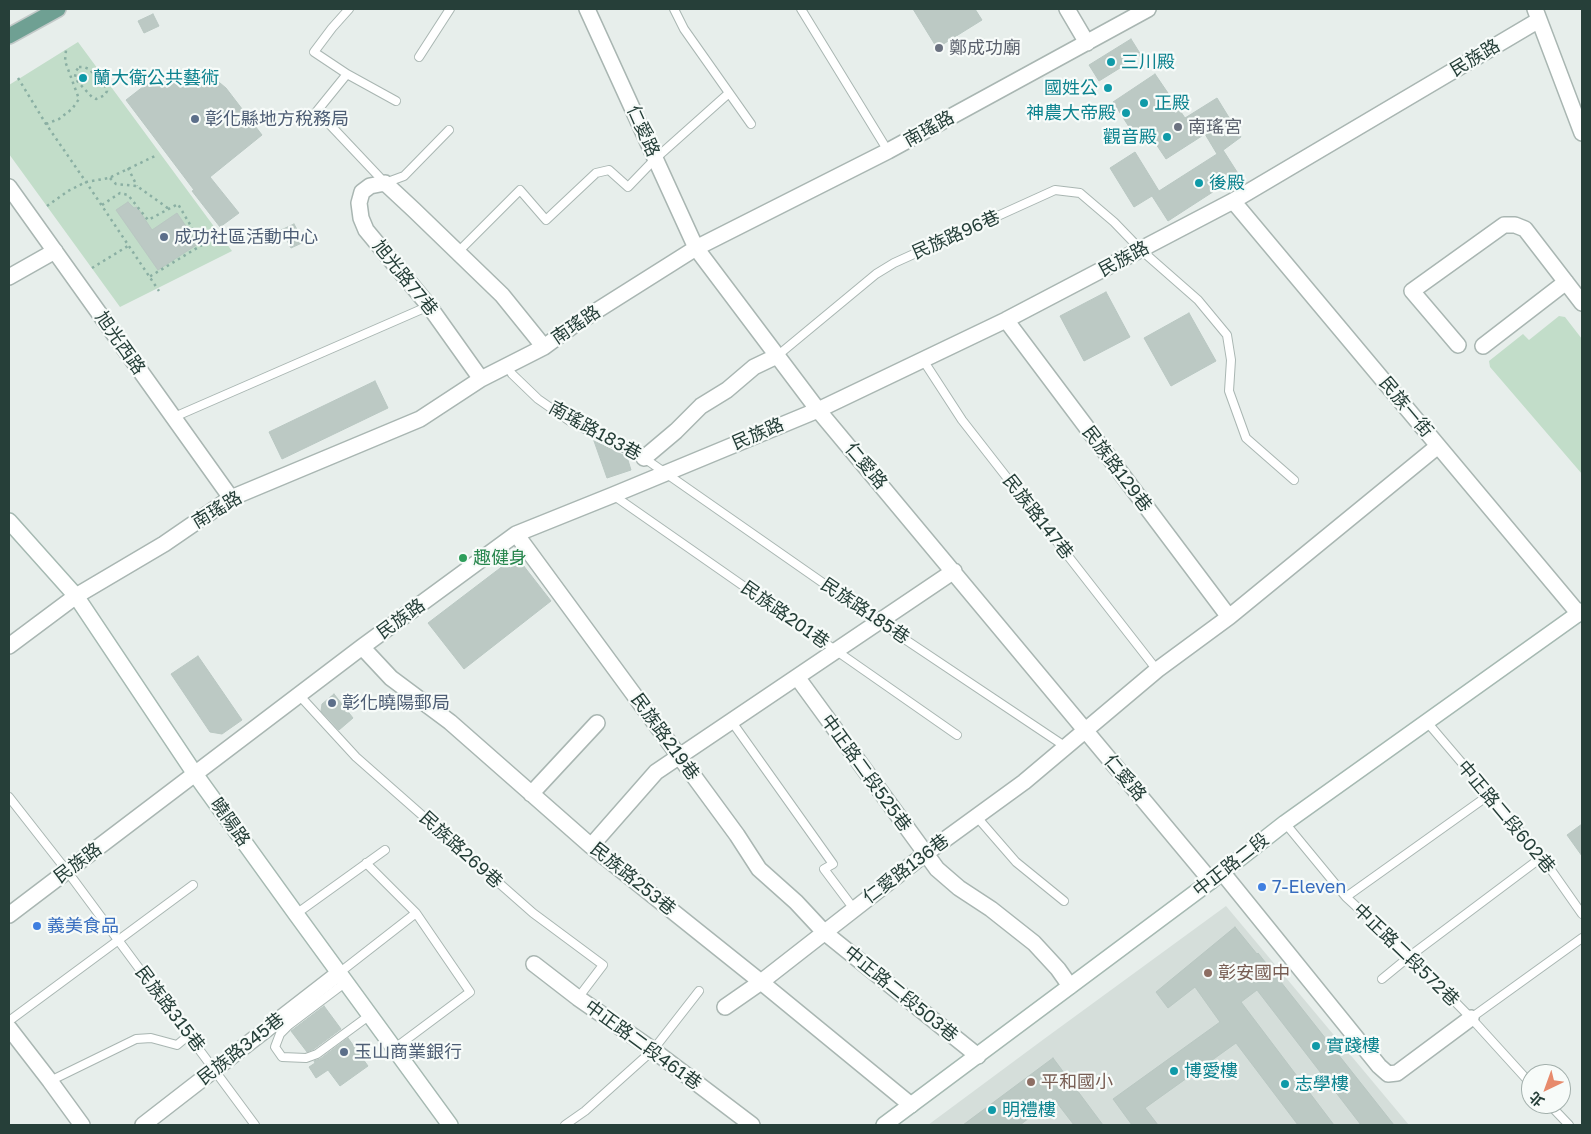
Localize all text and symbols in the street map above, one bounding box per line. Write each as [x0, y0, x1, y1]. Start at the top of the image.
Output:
street label: 民族路 [1446, 35, 1504, 81]
place label: 鄭成功廟 [949, 37, 1021, 59]
marker: 鄭成功廟 [933, 42, 945, 54]
place label: 三川殿 [1121, 51, 1175, 73]
marker: 三川殿 [1105, 56, 1117, 68]
place label: 蘭大衛公共藝術 [93, 67, 219, 89]
marker: 蘭大衛公共藝術 [77, 72, 89, 84]
place label: 國姓公 [1044, 77, 1098, 99]
marker: 國姓公 [1102, 82, 1114, 94]
place label: 正殿 [1154, 92, 1190, 114]
marker: 正殿 [1138, 97, 1150, 109]
street label: 仁愛路 [622, 102, 664, 160]
place label: 神農大帝殿 [1026, 102, 1116, 124]
street label: 南瑤路 [900, 106, 958, 152]
marker: 神農大帝殿 [1120, 107, 1132, 119]
place label: 彰化縣地方稅務局 [205, 108, 349, 130]
marker: 彰化縣地方稅務局 [189, 113, 201, 125]
place label: 南瑤宮 [1188, 116, 1242, 138]
marker: 南瑤宮 [1172, 121, 1184, 133]
place label: 觀音殿 [1103, 126, 1157, 148]
marker: 觀音殿 [1161, 131, 1173, 143]
place label: 後殿 [1209, 172, 1245, 194]
marker: 後殿 [1193, 177, 1205, 189]
street label: 民族路96巷 [909, 206, 1003, 264]
place label: 成功社區活動中心 [174, 226, 318, 248]
marker: 成功社區活動中心 [158, 231, 170, 243]
street label: 旭光路77巷 [368, 236, 442, 320]
street label: 民族路 [1095, 237, 1153, 281]
street label: 南瑤路 [548, 301, 604, 349]
street label: 旭光西路 [91, 307, 149, 379]
street label: 民族一街 [1375, 372, 1437, 442]
street label: 南瑤路183巷 [545, 397, 645, 465]
street label: 民族路 [729, 414, 787, 454]
street label: 民族路129巷 [1078, 422, 1156, 516]
street label: 仁愛路 [840, 438, 892, 494]
street label: 民族路147巷 [998, 470, 1078, 564]
street label: 南瑤路 [188, 487, 246, 533]
place label: 趣健身 [473, 547, 527, 569]
marker: 趣健身 [457, 552, 469, 564]
street label: 民族路185巷 [817, 573, 913, 649]
street label: 民族路201巷 [737, 577, 833, 653]
street label: 民族路 [373, 594, 429, 644]
street label: 民族路219巷 [626, 689, 704, 785]
place label: 彰化曉陽郵局 [342, 692, 450, 714]
marker: 彰化曉陽郵局 [326, 697, 338, 709]
street label: 中正路二段525巷 [816, 710, 916, 836]
street label: 仁愛路 [1099, 750, 1151, 806]
street label: 中正路二段602巷 [1453, 756, 1559, 878]
street label: 曉陽路 [206, 794, 254, 850]
street label: 民族路269巷 [415, 807, 507, 893]
street label: 中正路二段 [1189, 829, 1273, 901]
street label: 仁愛路136巷 [859, 830, 953, 908]
street label: 民族路 [50, 838, 106, 888]
street label: 民族路253巷 [586, 838, 680, 920]
place label: 7-Eleven [1272, 876, 1346, 898]
marker: 7-Eleven [1256, 881, 1268, 893]
street label: 中正路二段572巷 [1349, 899, 1463, 1011]
place label: 義美食品 [47, 915, 119, 937]
marker: 義美食品 [31, 920, 43, 932]
street label: 中正路二段503巷 [840, 942, 962, 1046]
street label: 民族路315巷 [131, 962, 209, 1056]
place label: 彰安國中 [1218, 962, 1290, 984]
marker: 彰安國中 [1202, 967, 1214, 979]
street label: 中正路二段461巷 [581, 996, 705, 1094]
street label: 民族路345巷 [193, 1008, 289, 1090]
place label: 實踐樓 [1326, 1035, 1380, 1057]
marker: 實踐樓 [1310, 1040, 1322, 1052]
place label: 玉山商業銀行 [354, 1041, 462, 1063]
marker: 玉山商業銀行 [338, 1046, 350, 1058]
place label: 博愛樓 [1184, 1060, 1238, 1082]
north arrow [1521, 1064, 1571, 1114]
marker: 博愛樓 [1168, 1065, 1180, 1077]
place label: 平和國小 [1041, 1071, 1113, 1093]
place label: 志學樓 [1295, 1073, 1349, 1095]
marker: 平和國小 [1025, 1076, 1037, 1088]
marker: 志學樓 [1279, 1078, 1291, 1090]
text: 北 [1525, 1089, 1547, 1111]
place label: 明禮樓 [1002, 1099, 1056, 1121]
marker: 明禮樓 [986, 1104, 998, 1116]

